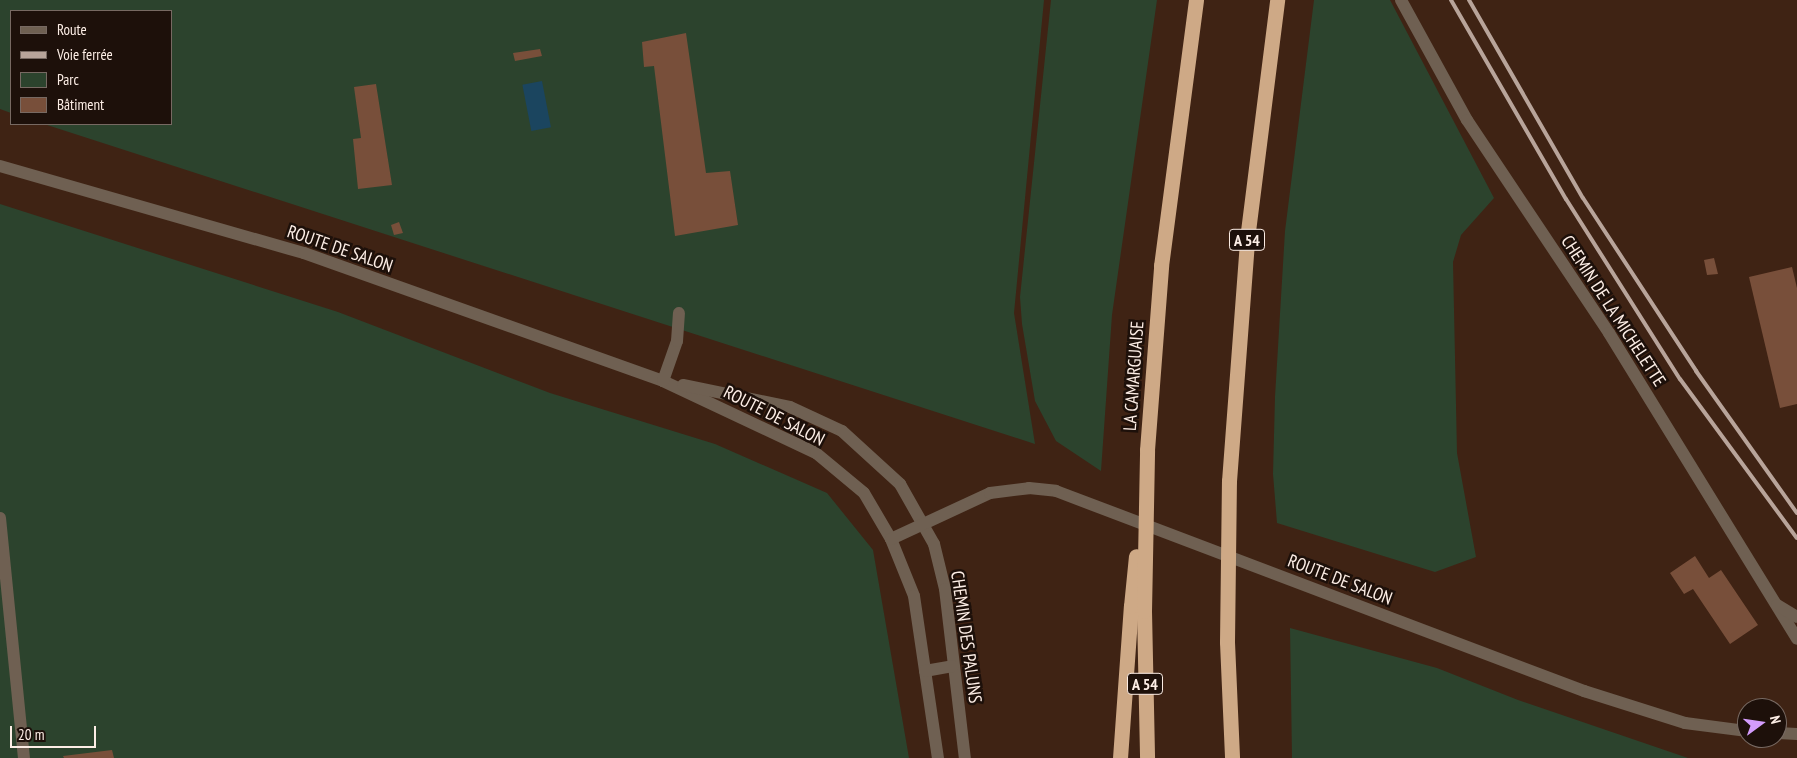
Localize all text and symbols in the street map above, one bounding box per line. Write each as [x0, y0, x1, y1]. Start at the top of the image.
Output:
legend [10, 10, 172, 125]
text: Route [57, 20, 87, 39]
text: Voie ferrée [57, 45, 113, 64]
text: Parc [57, 70, 79, 89]
text: Bâtiment [57, 95, 104, 114]
street label: ROUTE DE SALON [284, 221, 396, 277]
road number: A 54 [1228, 226, 1266, 254]
street label: CHEMIN DE LA MICHELETTE [1556, 231, 1670, 391]
street label: LA CAMARGUAISE [1119, 320, 1149, 432]
street label: ROUTE DE SALON [720, 381, 828, 451]
street label: ROUTE DE SALON [1285, 550, 1395, 610]
street label: CHEMIN DES PALUNS [946, 569, 986, 705]
road number: A 54 [1126, 671, 1164, 698]
north arrow [1737, 698, 1787, 748]
text: N [1766, 714, 1785, 725]
scale bar [12, 716, 99, 748]
text: 20 m [18, 725, 44, 744]

